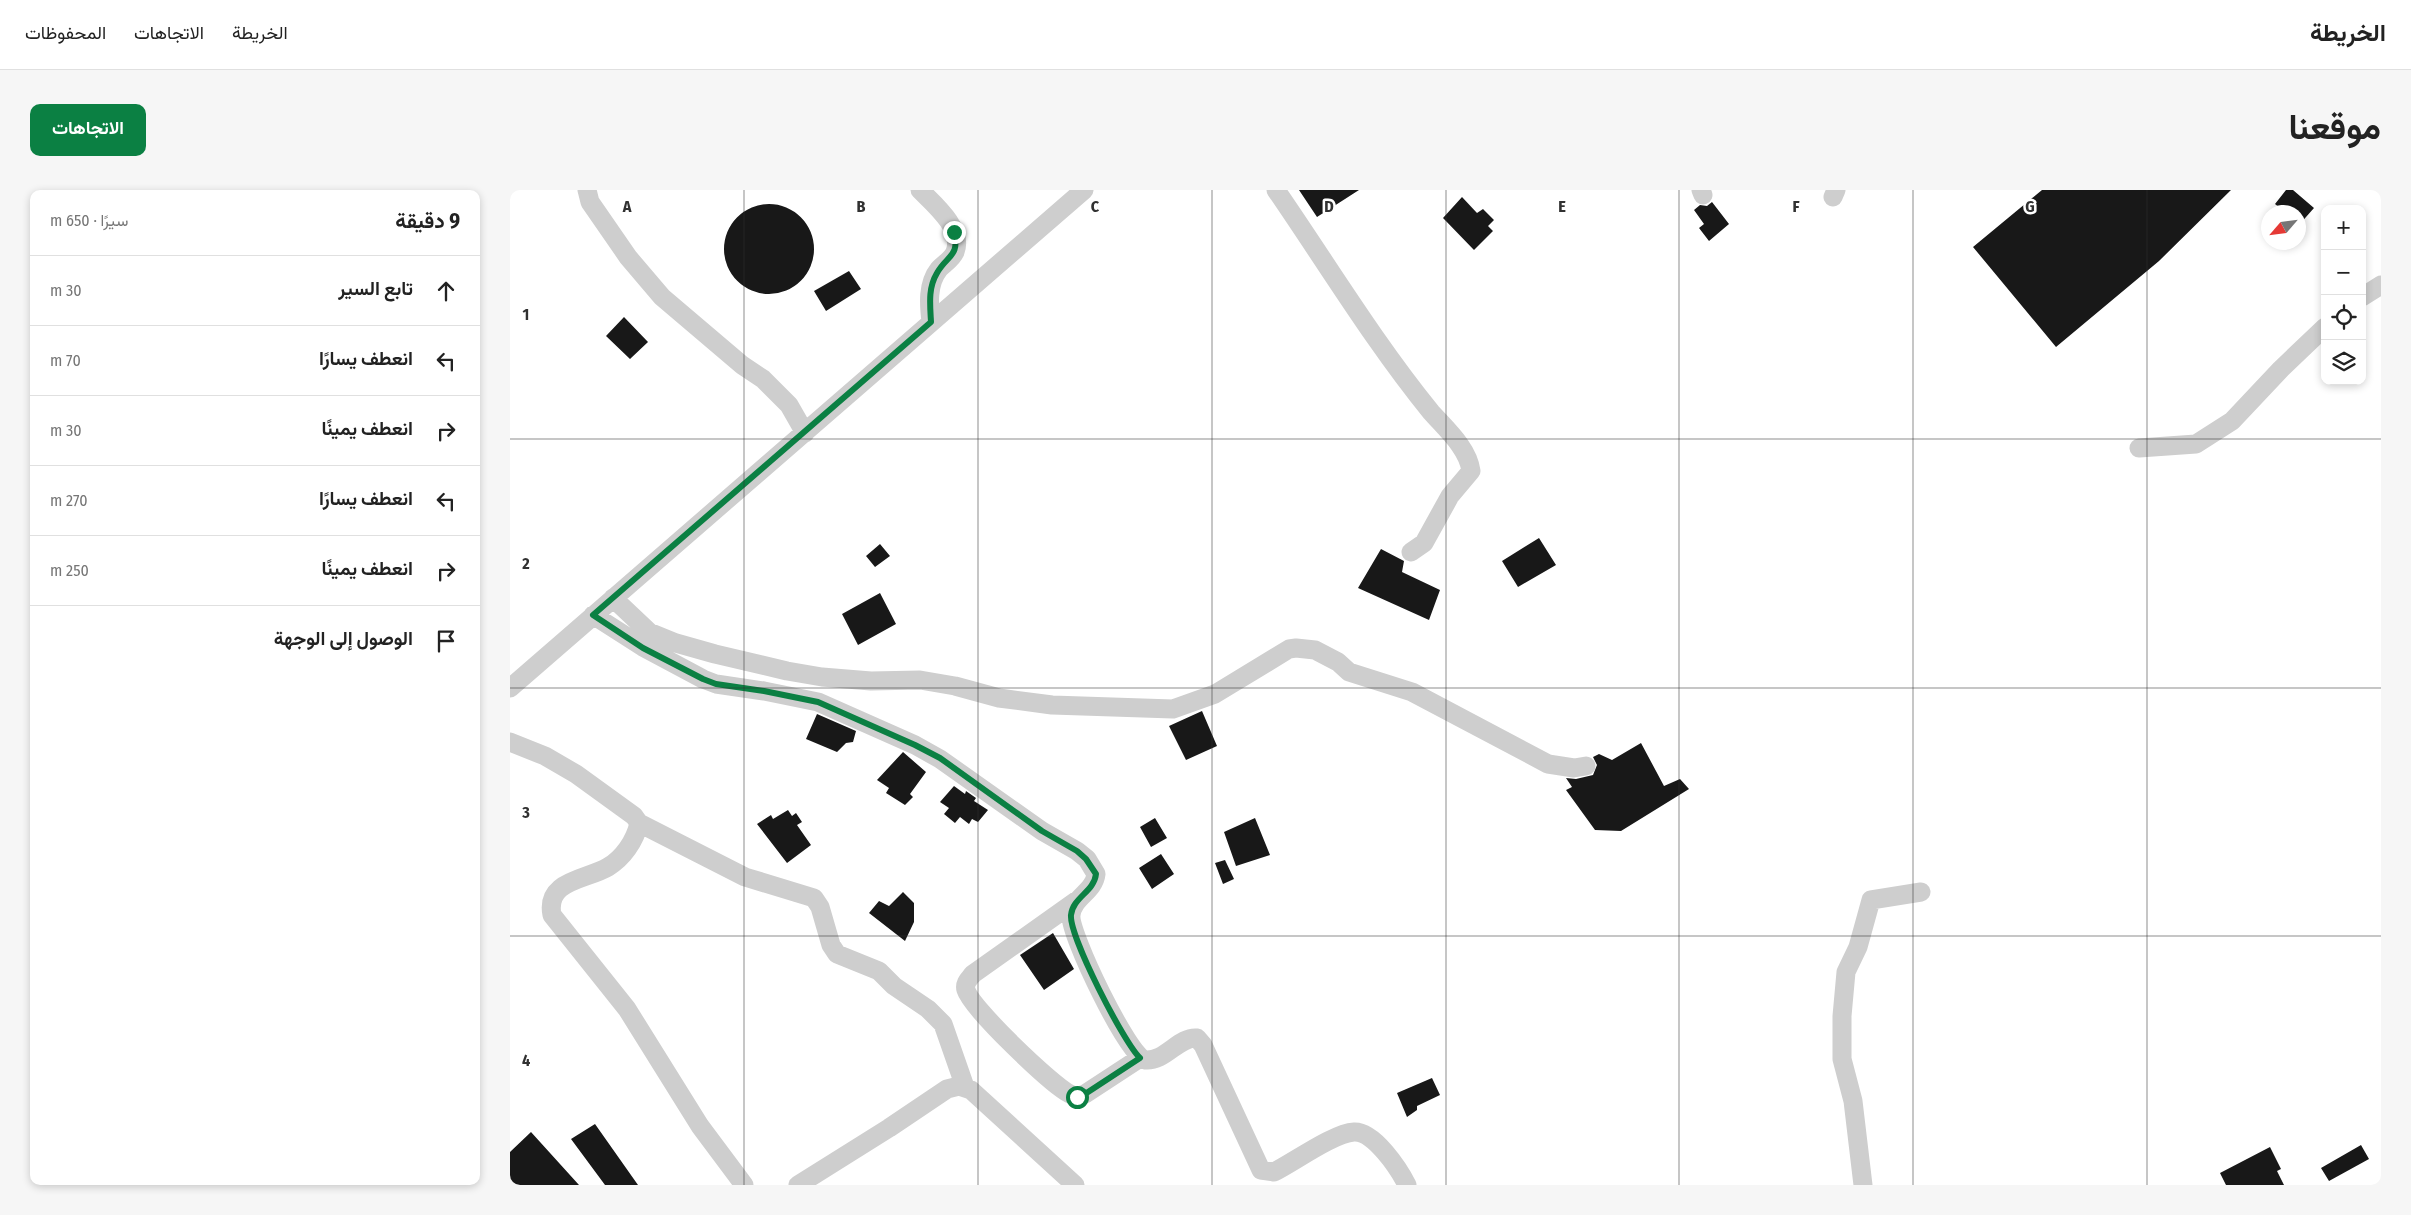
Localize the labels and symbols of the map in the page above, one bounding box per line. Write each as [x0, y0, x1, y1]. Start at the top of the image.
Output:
text: A [622, 197, 632, 216]
text: B [857, 197, 866, 216]
text: C [1091, 197, 1100, 216]
text: D [1324, 197, 1334, 216]
text: E [1558, 197, 1566, 216]
text: F [1792, 197, 1800, 216]
text: G [2025, 197, 2035, 216]
north arrow [2261, 205, 2306, 250]
route end [943, 221, 966, 244]
text: 1 [523, 305, 529, 324]
text: 2 [521, 554, 530, 573]
text: 3 [521, 803, 530, 822]
text: 4 [522, 1051, 530, 1070]
route start [1066, 1086, 1089, 1109]

